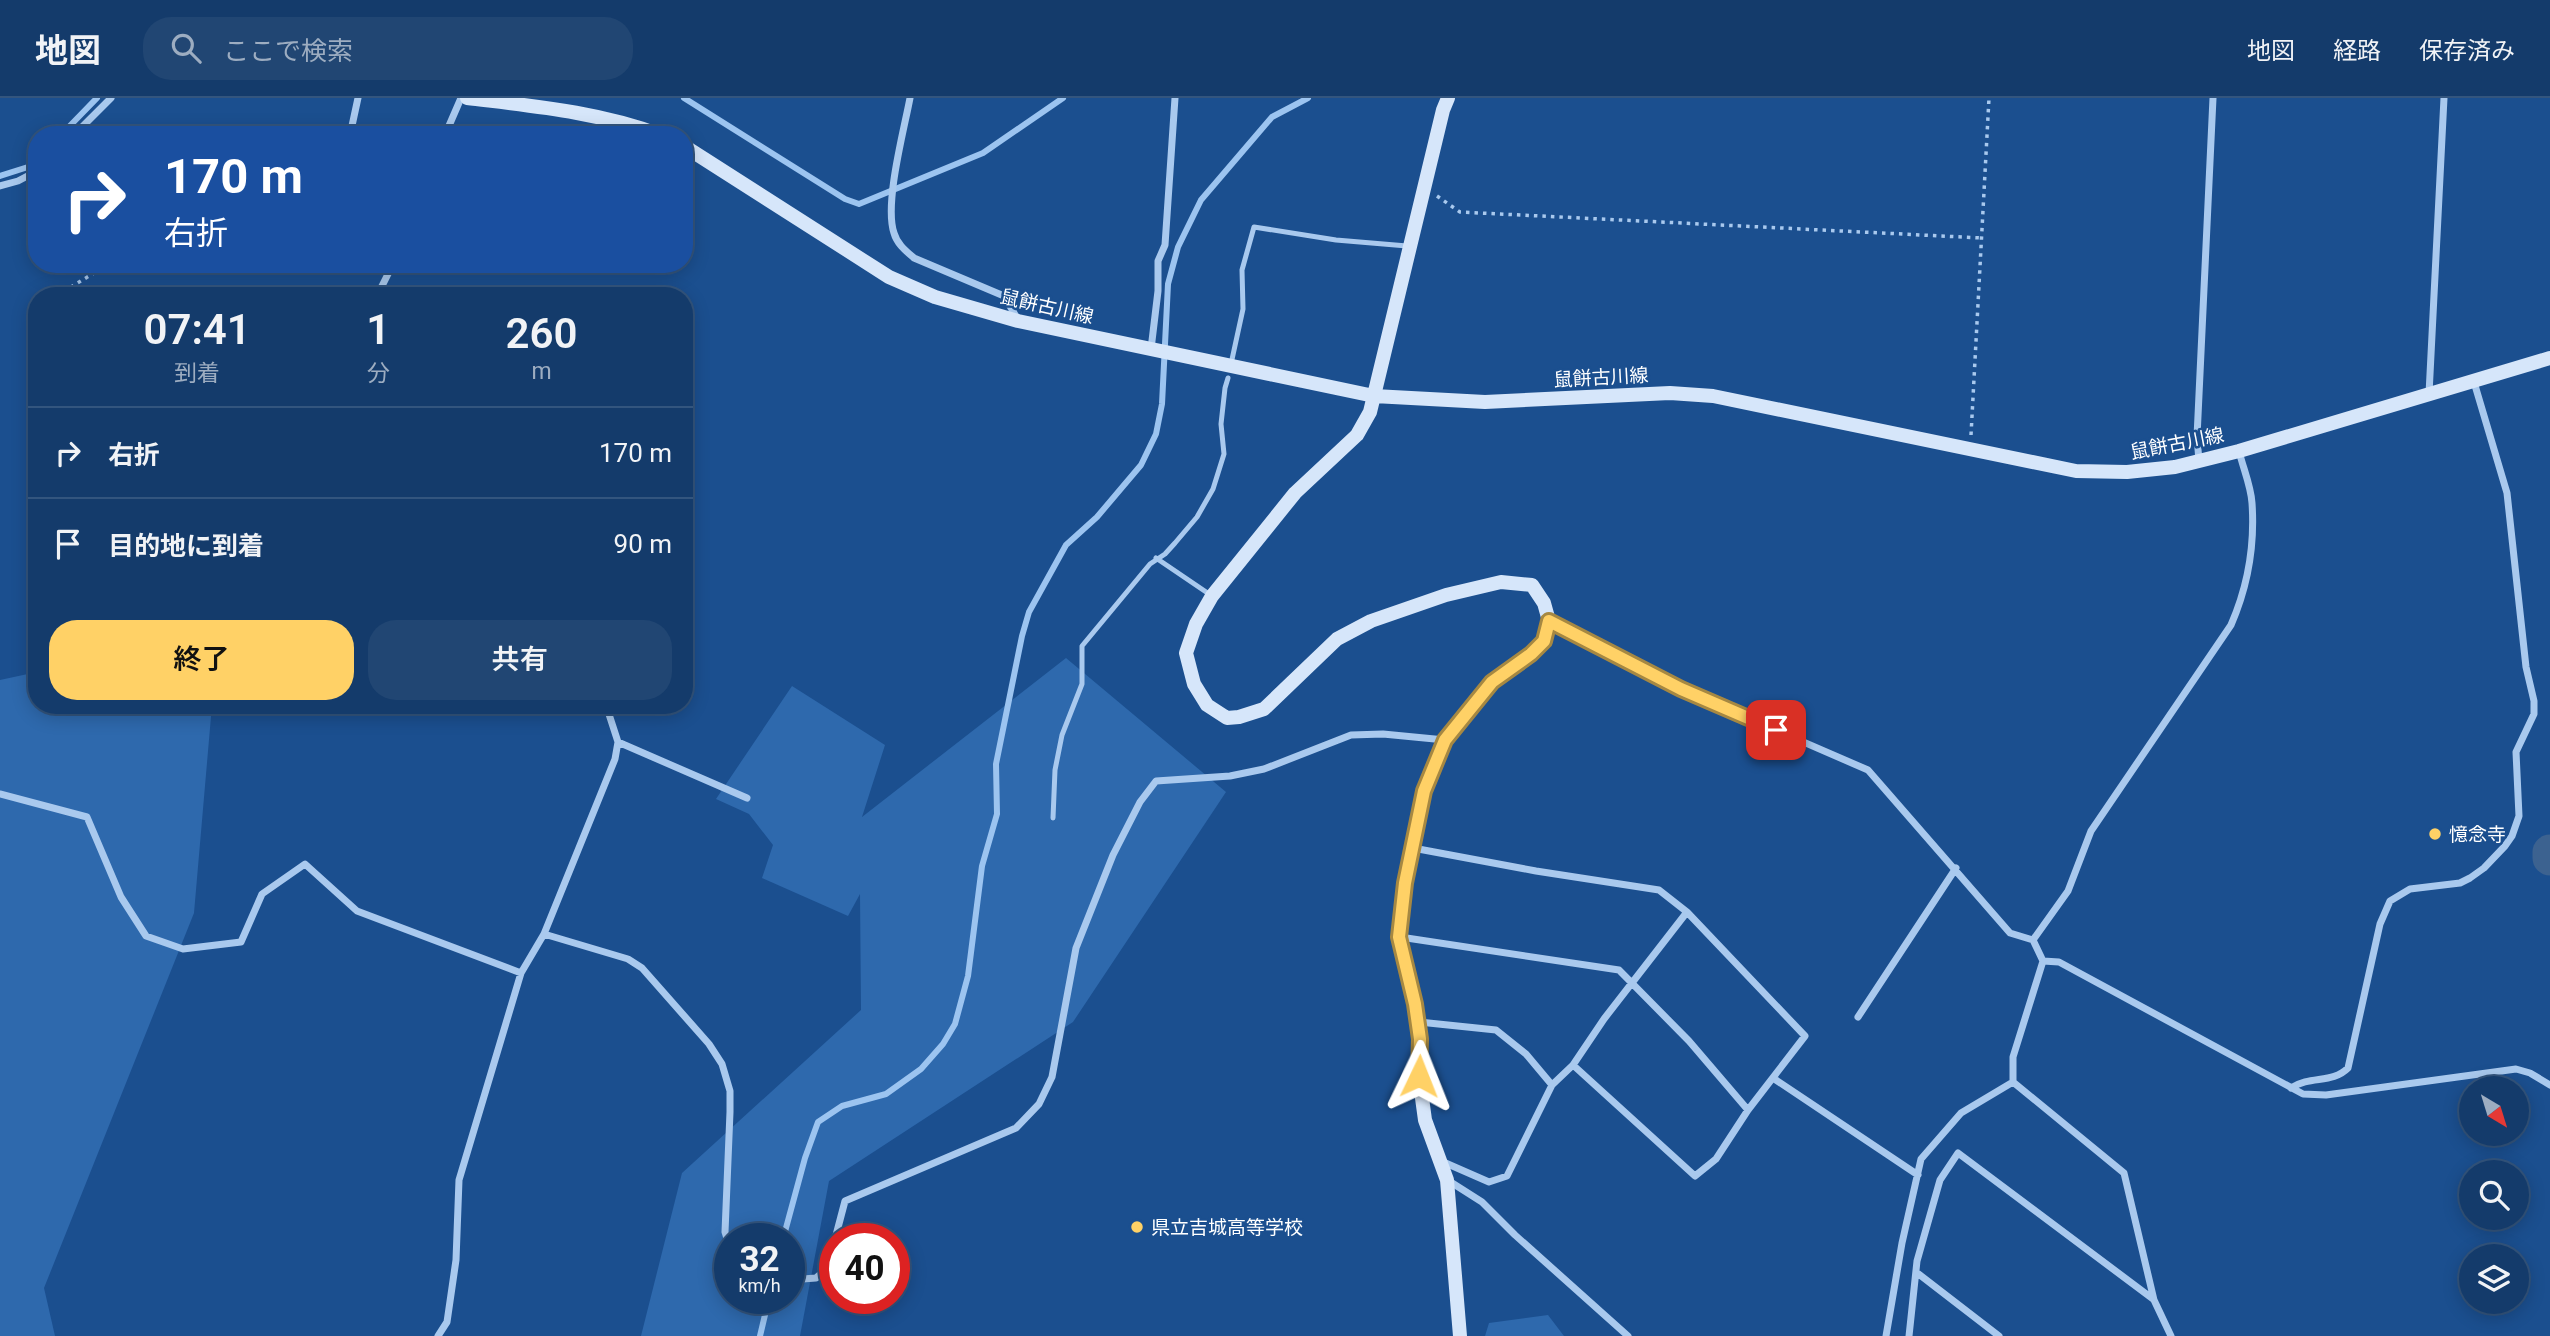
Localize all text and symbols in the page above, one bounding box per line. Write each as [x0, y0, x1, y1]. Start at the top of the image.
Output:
search box [143, 17, 633, 80]
icon: search [167, 29, 205, 67]
text: 地図 [35, 31, 101, 70]
text: ここで検索 [223, 36, 353, 66]
text: 地図 [2247, 37, 2295, 65]
text: 経路 [2333, 37, 2381, 65]
text: 保存済み [2419, 37, 2515, 65]
text: 170 m [164, 148, 303, 205]
icon: right [49, 154, 140, 245]
text: 右折 [164, 214, 228, 252]
street label: 鼠餅古川線 [998, 285, 1096, 328]
text: 07:41 [143, 305, 251, 354]
text: 1 [366, 305, 390, 354]
text: 260 [506, 309, 578, 358]
text: m [532, 358, 552, 385]
text: 到着 [174, 360, 220, 387]
text: 分 [367, 360, 390, 387]
street label: 鼠餅古川線 [1553, 364, 1649, 391]
street label: 鼠餅古川線 [2128, 423, 2226, 464]
icon: right [49, 434, 87, 472]
text: 170 m [599, 438, 672, 468]
text: 右折 [108, 440, 160, 470]
icon: arrive [49, 525, 87, 563]
text: 90 m [614, 529, 672, 559]
text: 目的地に到着 [108, 531, 264, 561]
button: 終了 [49, 620, 354, 700]
button: 共有 [368, 620, 672, 700]
pin [1746, 700, 1806, 760]
icon: arrive [1757, 711, 1795, 749]
place label: 憶念寺 [2449, 823, 2506, 846]
marker: 憶念寺 [2427, 826, 2443, 842]
position arrow [1382, 1039, 1456, 1113]
north arrow [2459, 1076, 2529, 1146]
map controls [2459, 1076, 2529, 1314]
button: search [2459, 1160, 2529, 1230]
place label: 県立吉城高等学校 [1151, 1216, 1303, 1239]
marker: 県立吉城高等学校 [1129, 1219, 1145, 1235]
speed limit sign: 40 [819, 1223, 910, 1314]
text: 32 [739, 1239, 780, 1280]
button: layers [2459, 1244, 2529, 1314]
text: km/h [738, 1275, 781, 1296]

